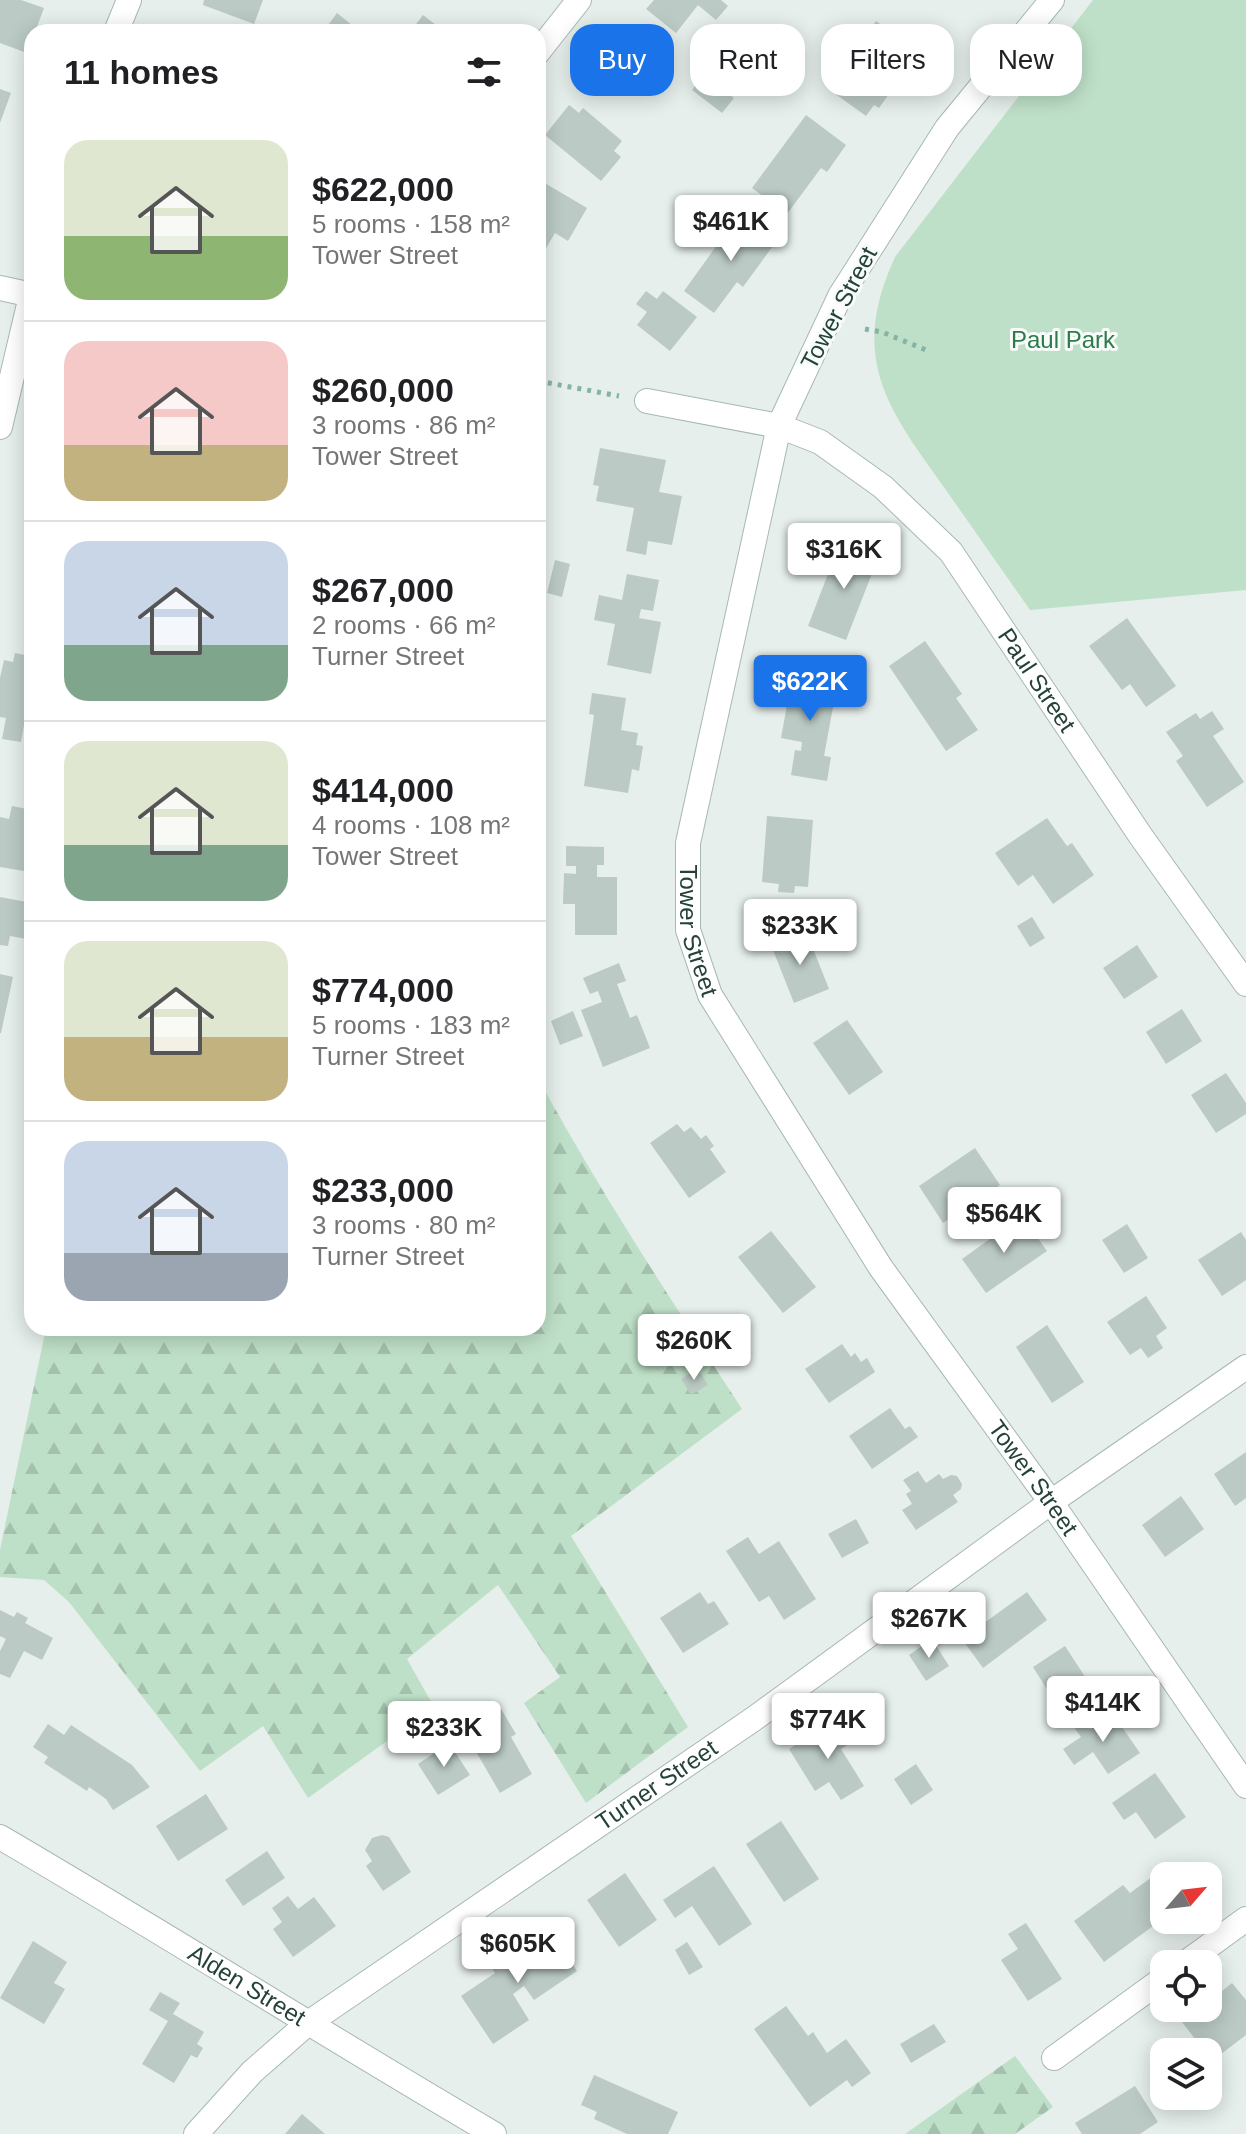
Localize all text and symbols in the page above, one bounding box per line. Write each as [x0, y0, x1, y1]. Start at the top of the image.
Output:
chip: Buy [570, 24, 674, 96]
chip: Rent [690, 24, 805, 96]
chip: Filters [821, 24, 954, 96]
chip: New [970, 24, 1082, 96]
icon: filters [462, 50, 506, 94]
text: 11 homes [64, 53, 219, 91]
text: $622,000 [312, 170, 454, 208]
icon: home [128, 172, 224, 268]
pin: $461K [675, 195, 787, 263]
text: $461K [693, 206, 769, 236]
text: 5 rooms · 158 m² [312, 209, 510, 239]
text: Tower Street [312, 240, 458, 270]
street label: Tower Street [795, 242, 882, 374]
park label: Paul Park [1011, 326, 1116, 353]
text: $260,000 [312, 371, 454, 409]
icon: home [128, 373, 224, 469]
text: 3 rooms · 86 m² [312, 410, 496, 440]
text: Tower Street [312, 441, 458, 471]
pin: $316K [788, 523, 900, 591]
text: $316K [806, 534, 882, 564]
text: $267,000 [312, 571, 454, 609]
icon: home [128, 573, 224, 669]
text: 2 rooms · 66 m² [312, 610, 496, 640]
street label: Paul Street [993, 623, 1081, 737]
text: Turner Street [312, 641, 464, 671]
pin: $622K [754, 655, 866, 723]
text: $622K [772, 666, 848, 696]
text: $414,000 [312, 771, 454, 809]
icon: home [128, 773, 224, 869]
text: 4 rooms · 108 m² [312, 810, 510, 840]
text: Tower Street [312, 841, 458, 871]
street label: Tower Street [675, 864, 724, 1000]
pin: $233K [744, 899, 856, 967]
text: $233K [762, 910, 838, 940]
text: $774,000 [312, 971, 454, 1009]
icon: home [128, 973, 224, 1069]
text: 5 rooms · 183 m² [312, 1010, 510, 1040]
text: Turner Street [312, 1041, 464, 1071]
text: $233,000 [312, 1171, 454, 1209]
icon: home [128, 1173, 224, 1269]
pin: $564K [948, 1187, 1060, 1255]
text: $564K [966, 1198, 1042, 1228]
text: 3 rooms · 80 m² [312, 1210, 496, 1240]
text: Turner Street [312, 1241, 464, 1271]
pin: $260K [638, 1314, 750, 1382]
text: $260K [656, 1325, 732, 1355]
street label: Tower Street [983, 1415, 1084, 1540]
pin: $267K [873, 1592, 985, 1660]
text: $267K [891, 1603, 967, 1633]
pin: $414K [1047, 1676, 1159, 1744]
text: $414K [1065, 1687, 1141, 1717]
pin: $774K [772, 1693, 884, 1761]
pin: $233K [388, 1701, 500, 1769]
text: $774K [790, 1704, 866, 1734]
text: $233K [406, 1712, 482, 1742]
street label: Turner Street [591, 1734, 722, 1836]
north arrow [1150, 1862, 1222, 1934]
map controls [1150, 1862, 1222, 2110]
pin: $605K [462, 1917, 574, 1985]
text: $605K [480, 1928, 556, 1958]
street label: Alden Street [184, 1939, 311, 2031]
button: locate [1150, 1950, 1222, 2022]
button: layers [1150, 2038, 1222, 2110]

